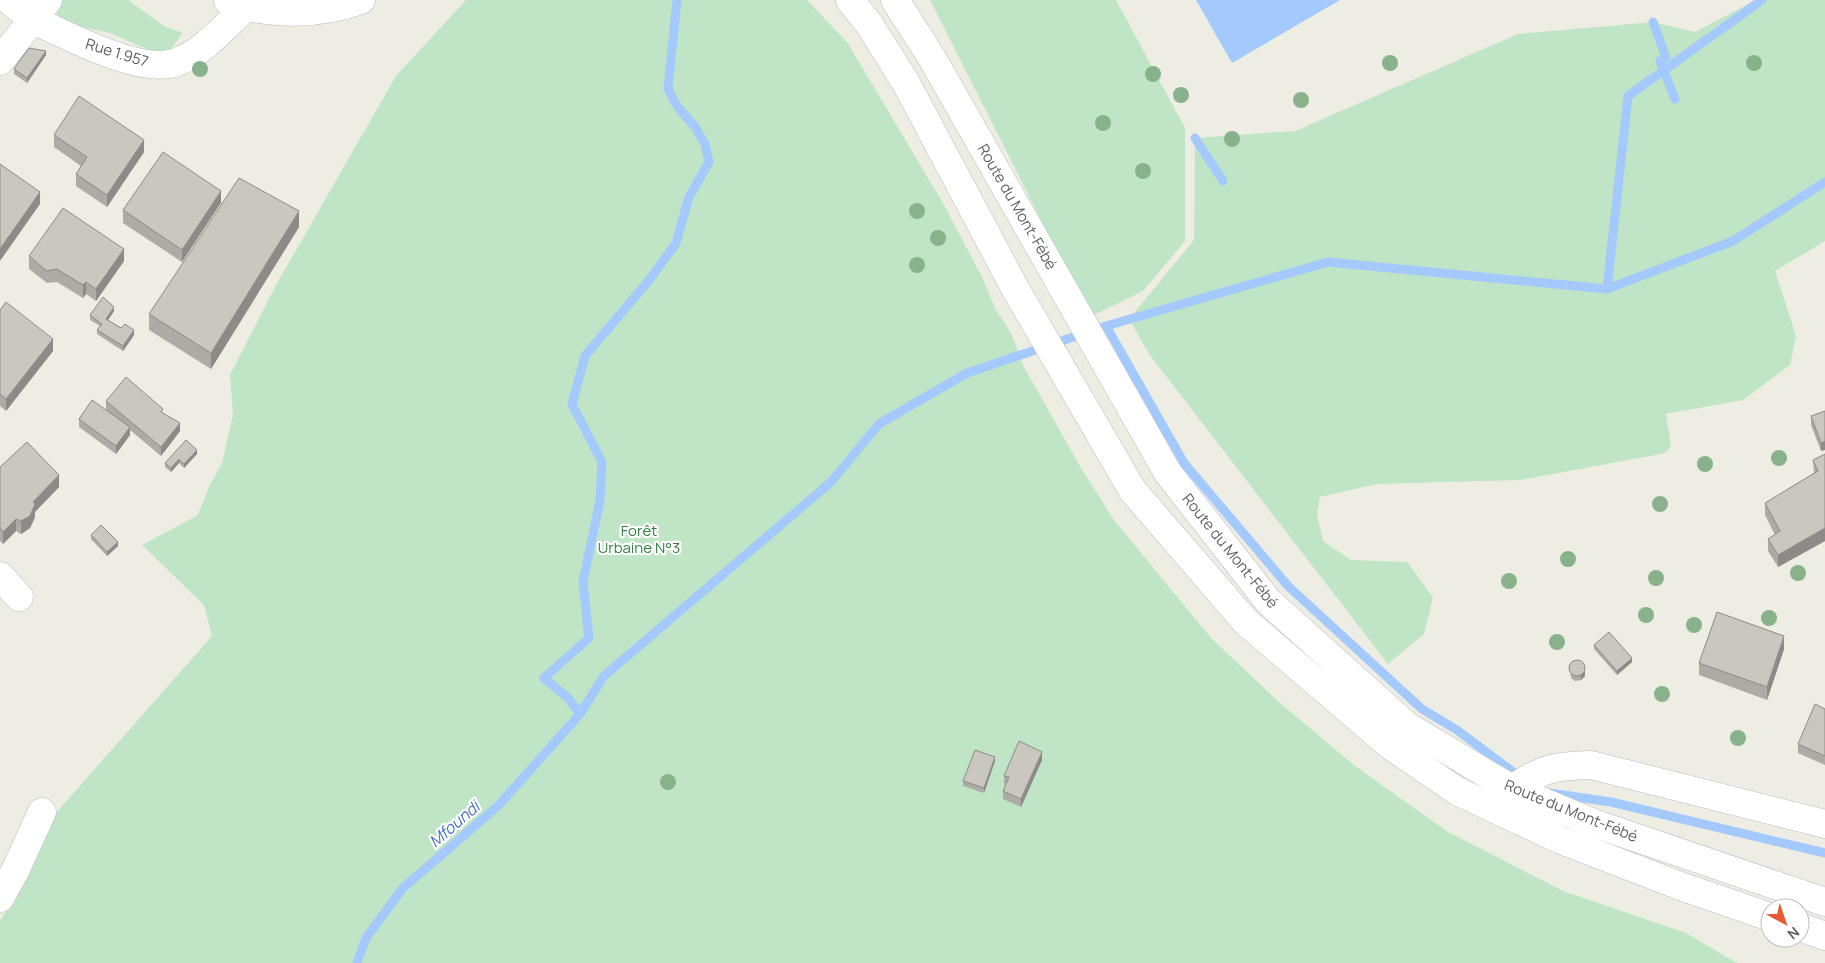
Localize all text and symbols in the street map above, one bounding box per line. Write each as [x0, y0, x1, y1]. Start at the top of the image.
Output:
street label: Rue 1.957 [83, 33, 151, 72]
street label: Route du Mont-Fébé [973, 140, 1062, 274]
street label: Route du Mont-Fébé [1178, 489, 1283, 613]
park label: Forêt Urbaine N°3 [598, 520, 680, 558]
street label: Route du Mont-Fébé [1501, 774, 1641, 847]
water label: Mfoundi [424, 794, 486, 852]
north arrow [1760, 898, 1810, 948]
text: N [1784, 923, 1804, 944]

